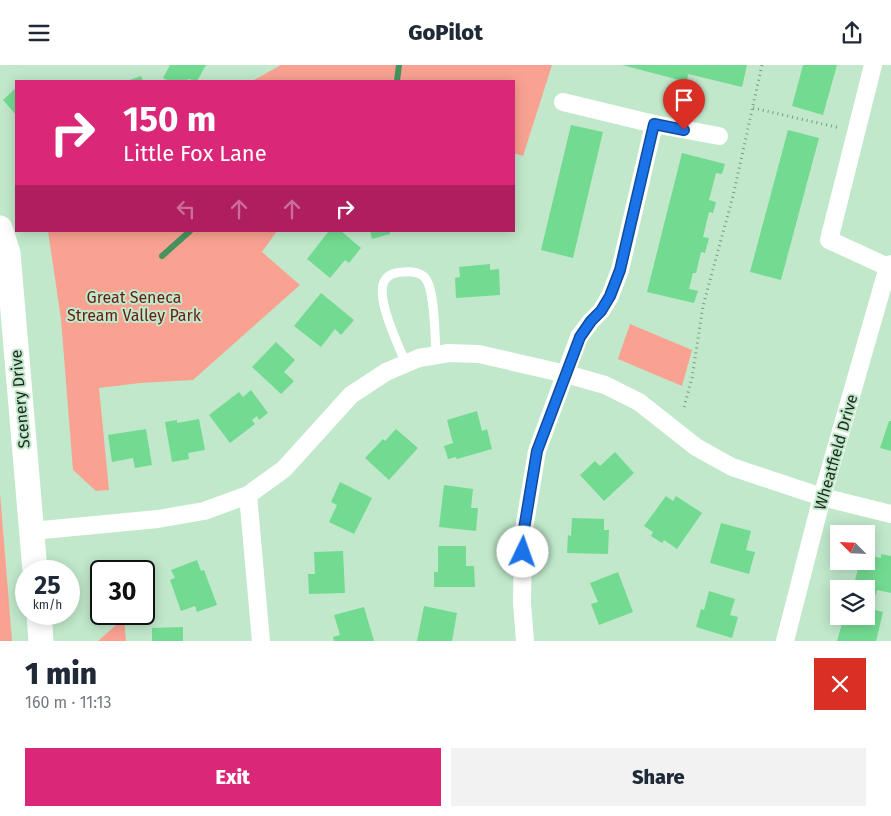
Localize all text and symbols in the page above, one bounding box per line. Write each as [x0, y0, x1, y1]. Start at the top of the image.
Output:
icon: menu [25, 19, 53, 47]
text: GoPilot [408, 19, 483, 46]
icon: share [838, 19, 866, 47]
pin [663, 79, 705, 130]
icon: arrive [670, 86, 698, 114]
text: 150 m [123, 98, 216, 140]
icon: right [40, 100, 105, 165]
text: Little Fox Lane [123, 140, 267, 167]
icon: left [172, 195, 200, 223]
icon: ahead [225, 195, 253, 223]
icon: ahead [278, 195, 306, 223]
icon: right [331, 195, 359, 223]
park label: Great Seneca Stream Valley Park [67, 288, 202, 325]
street label: Scenery Drive [6, 349, 34, 449]
street label: Wheatfield Drive [810, 392, 862, 512]
position arrow [496, 525, 548, 577]
north arrow [830, 525, 875, 570]
map controls [830, 525, 875, 625]
speed limit sign: 30 [90, 560, 155, 625]
text: 25 [34, 571, 61, 601]
button: layers [830, 580, 875, 625]
text: km/h [33, 598, 62, 612]
text: 1 min [25, 656, 97, 692]
button: close [814, 658, 866, 710]
text: 160 m · 11:13 [25, 693, 111, 712]
button: Exit [25, 748, 441, 806]
button: Share [451, 748, 866, 806]

